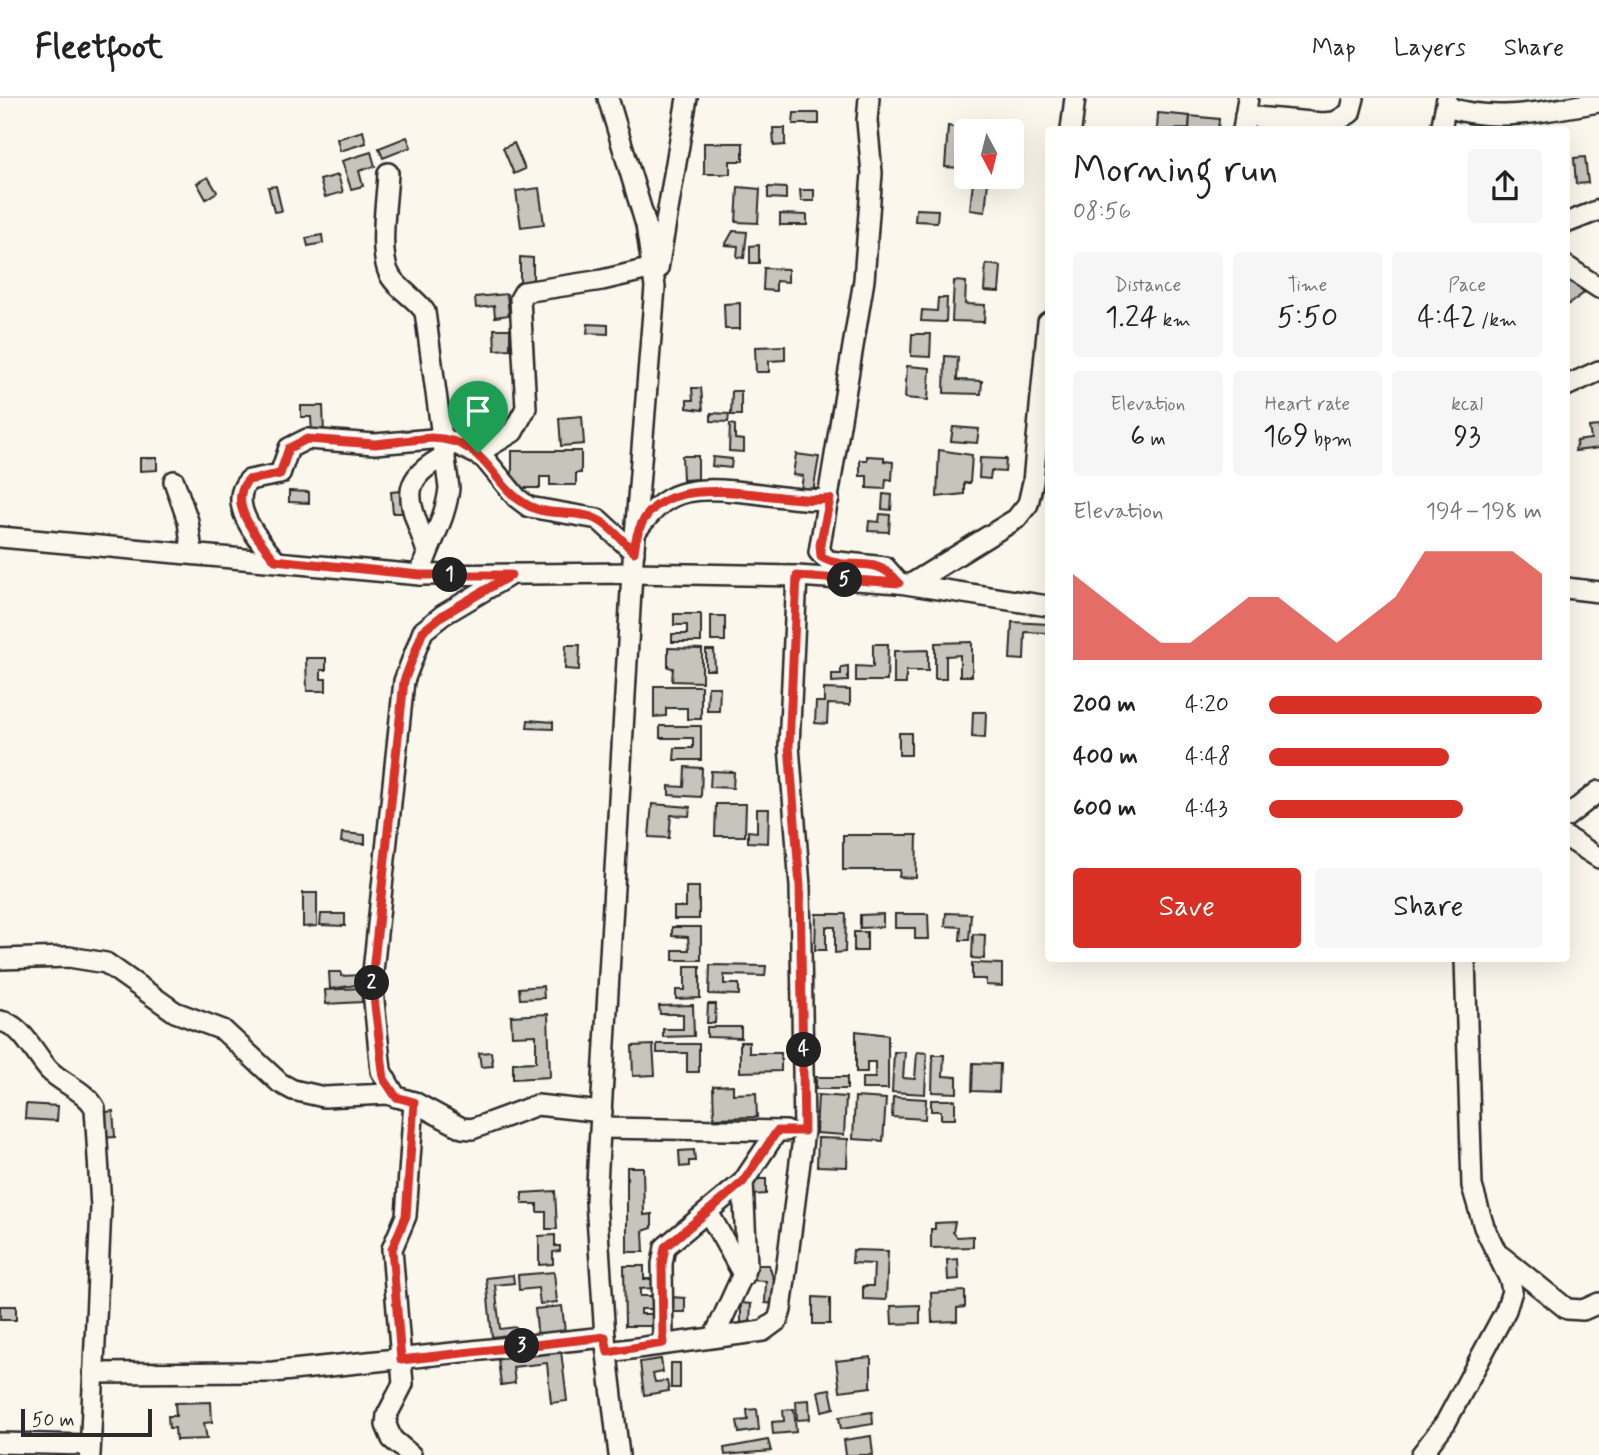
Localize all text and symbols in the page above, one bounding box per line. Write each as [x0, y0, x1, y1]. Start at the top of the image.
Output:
text: Fleetfoot [35, 26, 163, 70]
text: Map [1312, 33, 1356, 64]
text: Layers [1394, 33, 1466, 64]
text: Share [1504, 33, 1564, 64]
north arrow [954, 119, 1024, 189]
map controls [954, 119, 1024, 189]
text: Morning run [1073, 146, 1278, 195]
button: share [1468, 149, 1542, 223]
text: 08:56 [1073, 197, 1131, 227]
text: Distance [1114, 273, 1181, 298]
text: Time [1288, 273, 1327, 298]
text: Pace [1448, 273, 1486, 298]
text: 1.24 [1105, 298, 1158, 337]
text: 5:50 [1277, 298, 1338, 337]
text: 4:42 [1417, 298, 1476, 337]
text: km [1158, 308, 1191, 333]
text: /km [1476, 308, 1517, 333]
pin [448, 381, 508, 453]
icon: arrive [459, 392, 497, 430]
text: Elevation [1110, 392, 1185, 417]
text: Heart rate [1265, 392, 1350, 417]
text: kcal [1451, 392, 1483, 417]
text: 6 [1130, 417, 1145, 456]
text: 169 [1263, 417, 1309, 456]
text: 93 [1453, 417, 1481, 456]
text: m [1145, 427, 1166, 452]
text: bpm [1309, 427, 1352, 452]
text: Elevation [1073, 497, 1164, 527]
text: 194–198 m [1426, 497, 1542, 527]
pin: 1 [433, 558, 468, 592]
text: 1 [445, 562, 454, 587]
pin: 5 [828, 562, 862, 598]
text: 5 [839, 567, 850, 592]
text: 200 m [1073, 690, 1136, 720]
text: 4:20 [1185, 690, 1229, 720]
text: 400 m [1073, 742, 1138, 772]
text: 4:48 [1185, 742, 1231, 772]
text: 600 m [1073, 794, 1136, 824]
text: 4:43 [1185, 794, 1228, 824]
button: Save [1073, 868, 1301, 948]
button: Share [1315, 868, 1542, 948]
pin: 2 [354, 966, 390, 1001]
text: 2 [367, 970, 376, 995]
pin: 4 [786, 1032, 822, 1068]
text: 4 [798, 1037, 809, 1062]
pin: 3 [504, 1328, 540, 1364]
text: 3 [517, 1333, 526, 1358]
scale bar [21, 1406, 152, 1438]
text: 50 m [32, 1408, 75, 1433]

